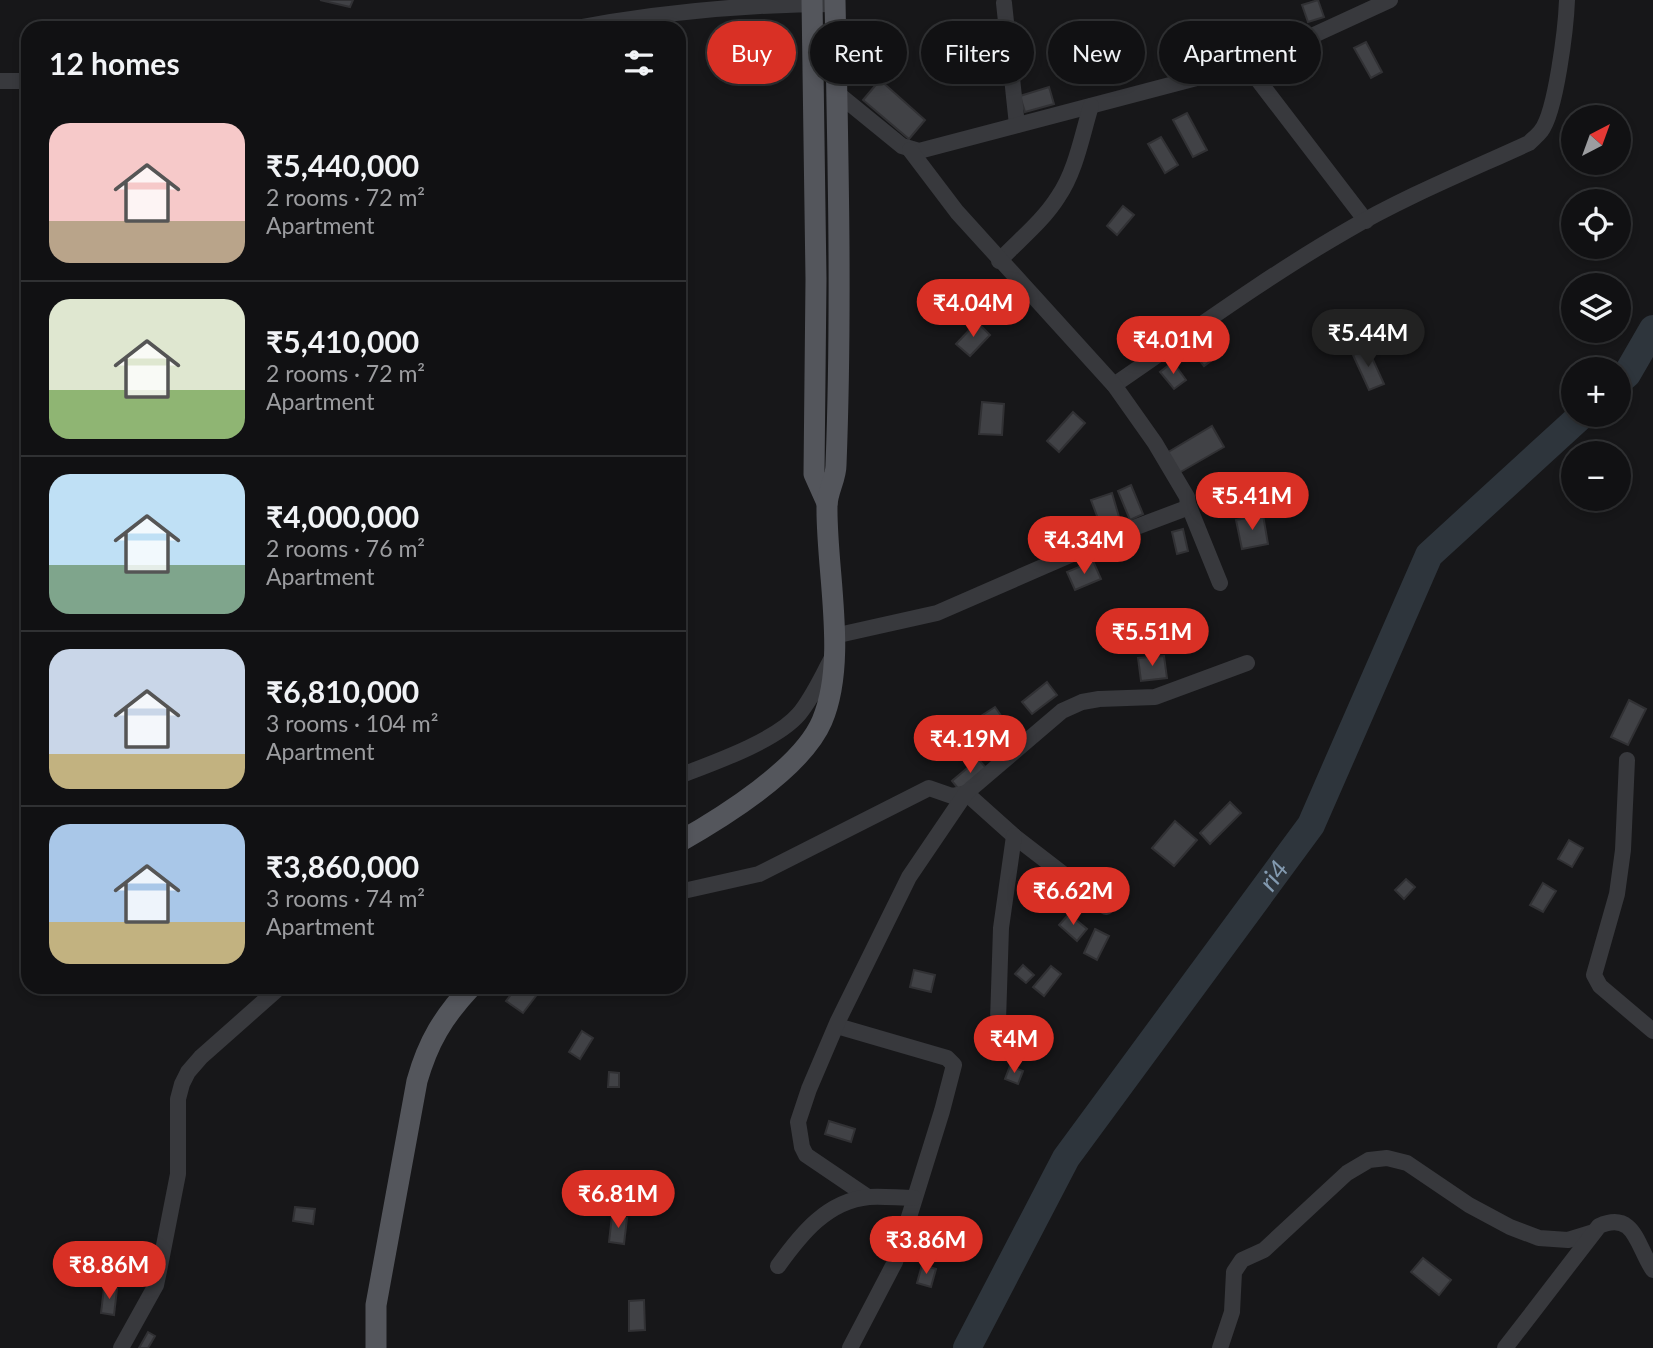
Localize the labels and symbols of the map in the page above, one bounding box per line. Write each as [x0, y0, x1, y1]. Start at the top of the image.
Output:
north arrow [1561, 105, 1631, 175]
pin: ₹4.04M [916, 280, 1030, 339]
pin: ₹5.44M [1311, 310, 1425, 369]
pin: ₹4.01M [1116, 316, 1230, 376]
pin: ₹5.41M [1195, 472, 1309, 532]
pin: ₹4.34M [1027, 516, 1141, 576]
pin: ₹5.51M [1095, 608, 1209, 668]
pin: ₹4.19M [913, 716, 1027, 775]
water label: ri4 [1251, 853, 1295, 896]
pin: ₹6.62M [1016, 867, 1130, 927]
pin: ₹4M [980, 1016, 1048, 1075]
pin: ₹6.81M [561, 1170, 675, 1230]
pin: ₹3.86M [869, 1216, 983, 1276]
pin: ₹8.86M [52, 1242, 166, 1301]

